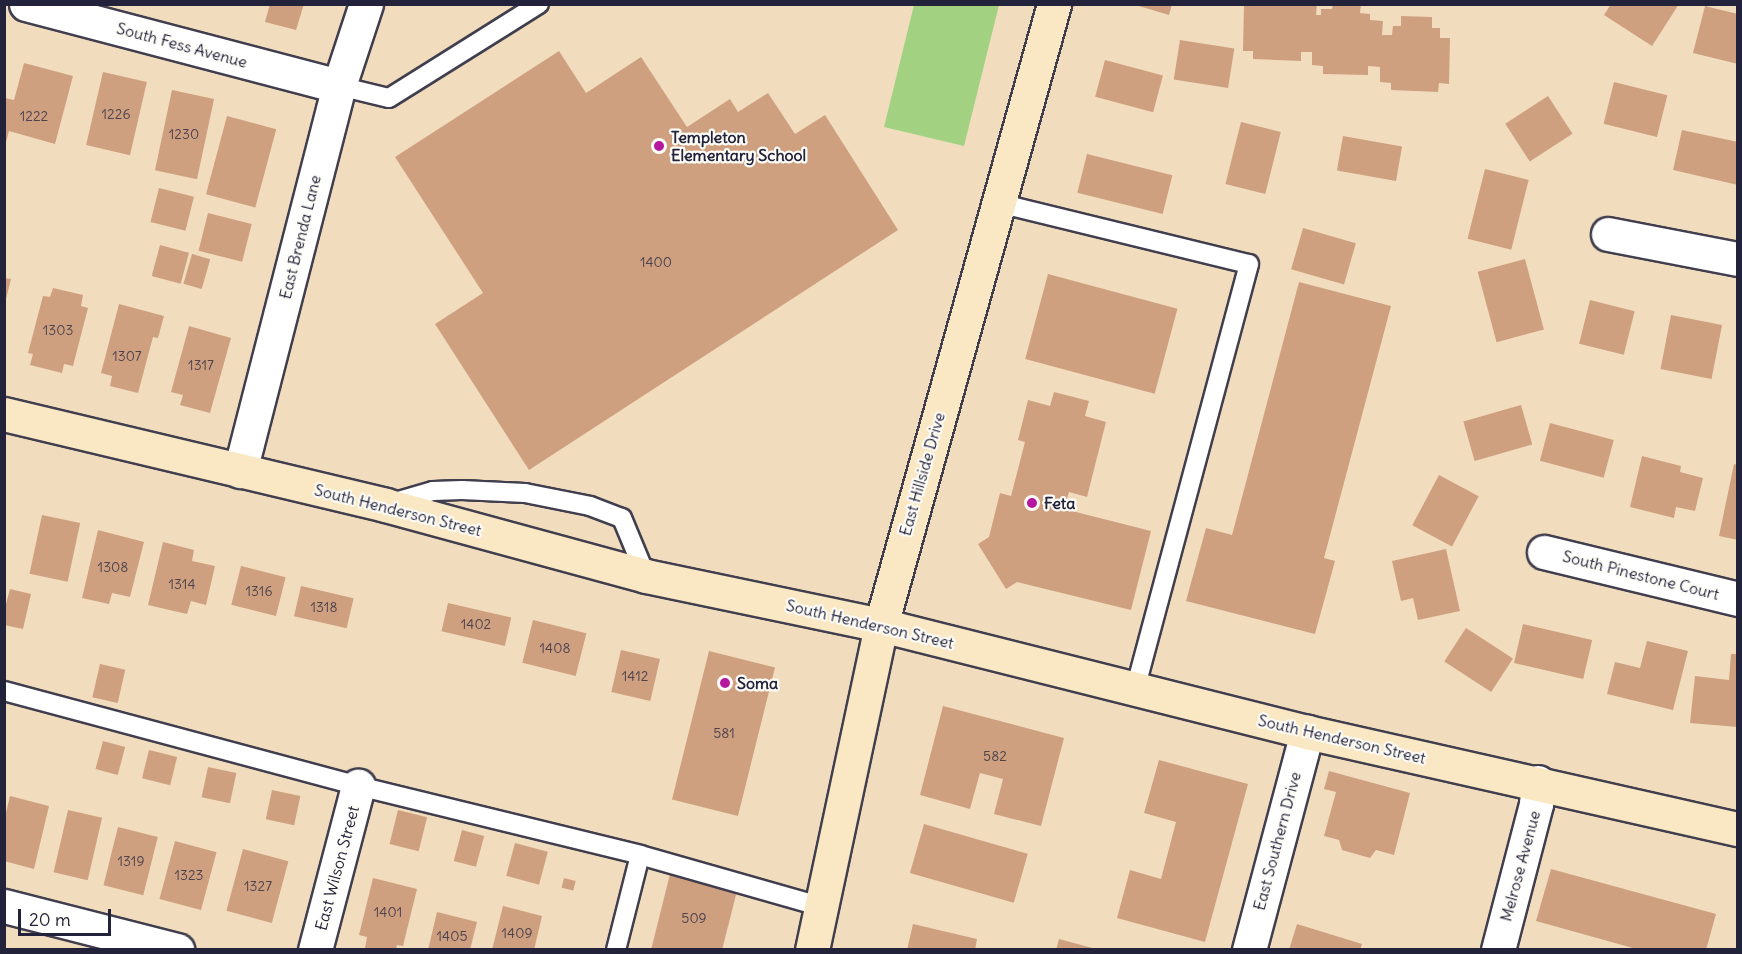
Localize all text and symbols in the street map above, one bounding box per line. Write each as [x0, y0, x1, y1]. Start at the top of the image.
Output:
street label: South Fess Avenue [115, 18, 249, 72]
house number: 1226 [102, 106, 130, 122]
house number: 1222 [20, 108, 48, 124]
house number: 1230 [169, 126, 199, 142]
place label: Templeton Elementary School [671, 127, 806, 165]
marker: Templeton Elementary School [652, 139, 666, 153]
street label: East Brenda Lane [275, 173, 325, 301]
house number: 1400 [640, 254, 672, 270]
house number: 1303 [43, 322, 73, 338]
house number: 1307 [112, 348, 142, 364]
house number: 1317 [188, 357, 214, 373]
street label: East Hillside Drive [895, 410, 949, 538]
street label: South Henderson Street [312, 480, 484, 540]
place label: Feta [1044, 493, 1075, 513]
marker: Feta [1025, 496, 1039, 510]
street label: South Pinestone Court [1561, 546, 1721, 604]
house number: 1308 [98, 559, 128, 575]
house number: 1314 [168, 576, 196, 592]
house number: 1316 [246, 583, 272, 599]
street label: South Henderson Street [784, 595, 956, 653]
house number: 1318 [311, 599, 337, 615]
house number: 1402 [461, 616, 491, 632]
house number: 1408 [540, 640, 570, 656]
house number: 1412 [622, 668, 648, 684]
place label: Soma [737, 673, 778, 693]
marker: Soma [718, 676, 732, 690]
street label: South Henderson Street [1256, 710, 1428, 768]
house number: 581 [713, 725, 735, 741]
house number: 582 [983, 748, 1007, 764]
street label: East Southern Drive [1249, 770, 1305, 912]
street label: East Wilson Street [311, 803, 363, 933]
street label: Melrose Avenue [1496, 809, 1544, 923]
house number: 1319 [118, 853, 144, 869]
house number: 1323 [174, 867, 204, 883]
house number: 1327 [244, 878, 272, 894]
scale bar [21, 897, 114, 935]
house number: 1401 [374, 904, 402, 920]
text: 20 m [29, 908, 71, 931]
house number: 509 [681, 910, 707, 926]
house number: 1409 [502, 925, 532, 941]
house number: 1405 [437, 928, 467, 944]

